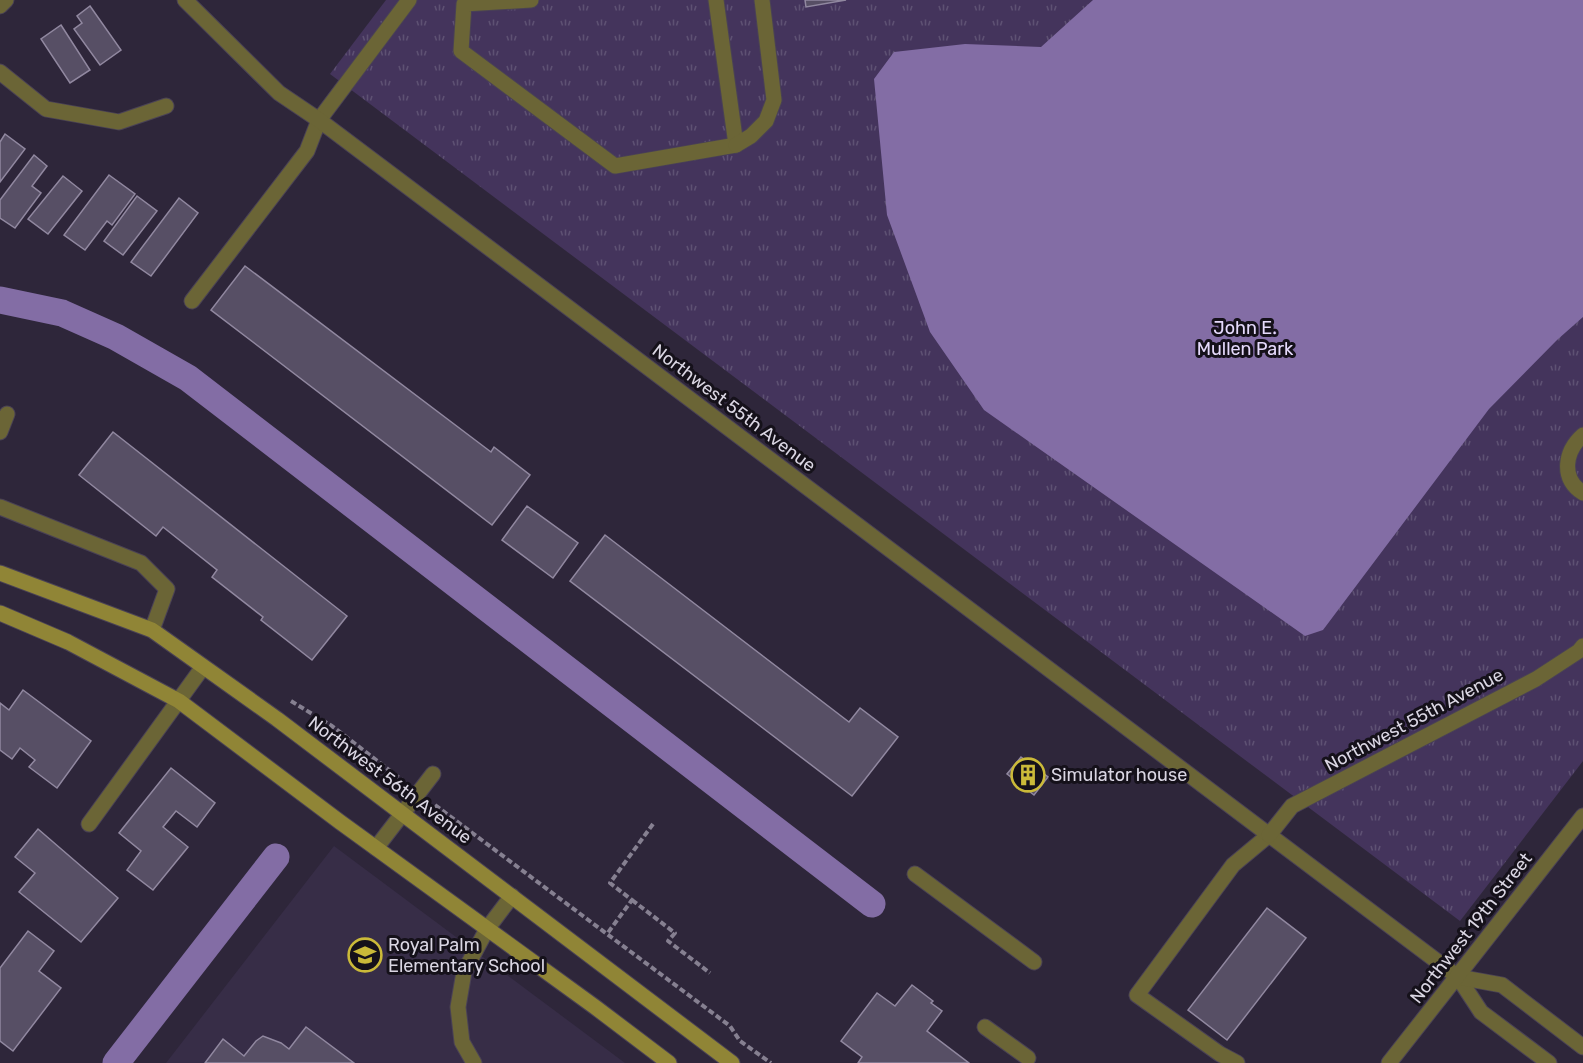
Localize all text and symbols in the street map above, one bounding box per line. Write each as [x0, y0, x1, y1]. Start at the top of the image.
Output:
park label: John E. Mullen Park [1197, 317, 1294, 360]
street label: Northwest 55th Avenue [648, 339, 820, 477]
street label: Northwest 55th Avenue [1321, 664, 1507, 776]
street label: Northwest 56th Avenue [304, 711, 476, 849]
building icon: Simulator house [1010, 757, 1046, 793]
place label: Simulator house [1051, 764, 1187, 786]
street label: Northwest 19th Street [1405, 848, 1537, 1008]
place label: Royal Palm Elementary School [388, 934, 545, 977]
school or university icon: Royal Palm Elementary School [347, 937, 383, 973]

